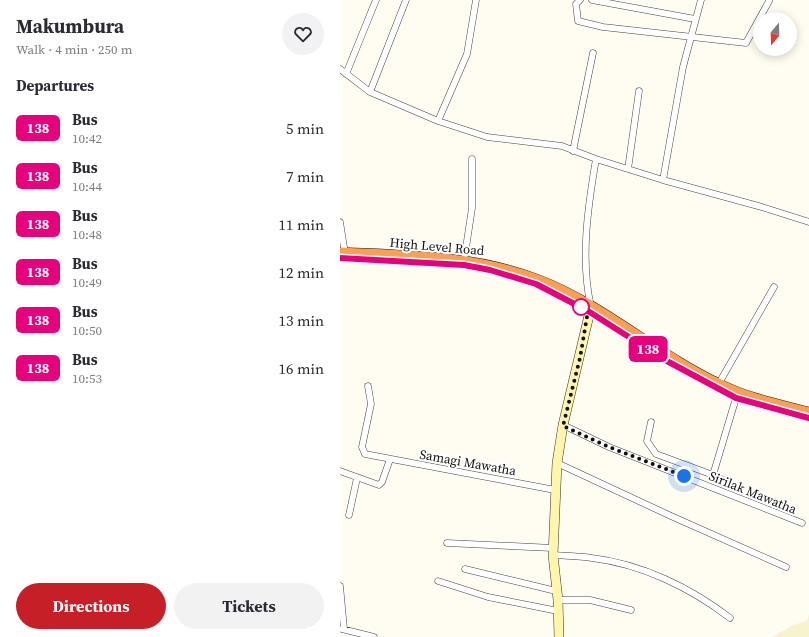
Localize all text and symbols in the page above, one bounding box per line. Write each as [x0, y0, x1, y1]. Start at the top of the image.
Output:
north arrow [753, 12, 797, 56]
map controls [753, 12, 797, 56]
text: Makumbura [16, 13, 124, 39]
button: heart [282, 13, 324, 55]
text: Walk · 4 min · 250 m [16, 41, 132, 58]
text: Departures [16, 75, 94, 96]
text: Bus [72, 109, 98, 130]
text: 138 [27, 118, 49, 138]
text: 5 min [286, 118, 324, 139]
text: 10:42 [72, 130, 102, 147]
text: Bus [72, 157, 98, 178]
text: 138 [27, 166, 49, 186]
text: 7 min [286, 166, 324, 187]
text: 10:44 [72, 178, 102, 195]
text: Bus [72, 205, 98, 226]
text: 138 [27, 214, 49, 234]
text: 11 min [278, 214, 324, 235]
text: 10:48 [72, 226, 102, 243]
street label: High Level Road [389, 234, 486, 259]
text: Bus [72, 253, 98, 274]
text: 138 [27, 262, 49, 282]
text: 12 min [278, 262, 324, 283]
text: 10:49 [72, 274, 102, 291]
unlabelled marker [572, 298, 590, 316]
text: Bus [72, 301, 98, 322]
text: 138 [27, 310, 49, 330]
text: 13 min [278, 310, 324, 331]
text: 10:50 [72, 322, 102, 339]
line badge: 138 [625, 336, 671, 362]
text: 138 [637, 339, 659, 359]
text: Bus [72, 349, 98, 370]
text: 138 [27, 358, 49, 378]
text: 16 min [278, 358, 324, 379]
text: 10:53 [72, 370, 102, 387]
street label: Samagi Mawatha [418, 446, 518, 479]
your location [674, 466, 694, 486]
street label: Sirilak Mawatha [706, 467, 800, 518]
button: Directions [16, 583, 166, 629]
button: Tickets [174, 583, 324, 629]

